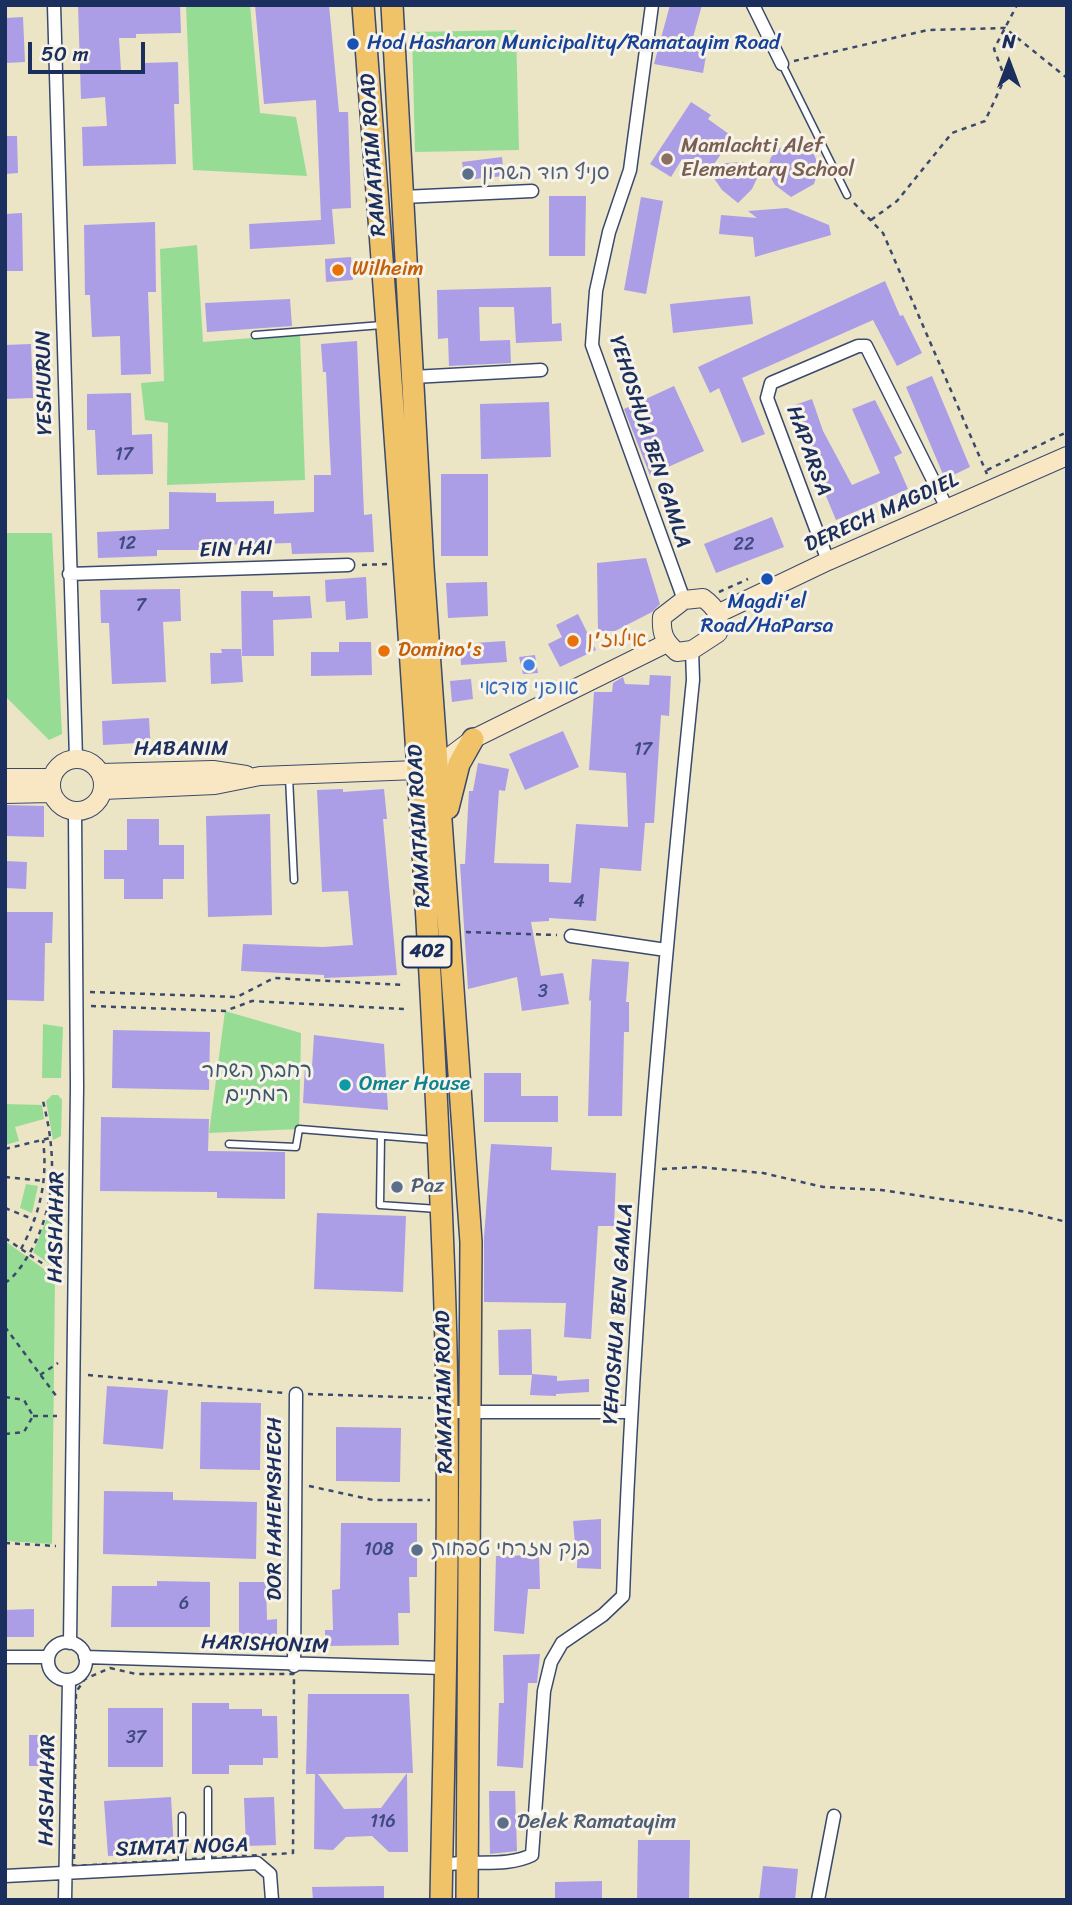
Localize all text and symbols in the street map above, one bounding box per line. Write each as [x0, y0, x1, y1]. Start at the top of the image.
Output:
text: N [1002, 25, 1016, 58]
scale bar [32, 28, 149, 72]
north arrow [974, 28, 1044, 98]
place label: Hod Hasharon Municipality/Ramatayim Road [367, 31, 780, 57]
text: 50 m [41, 35, 89, 73]
marker: Hod Hasharon Municipality/Ramatayim Road [345, 36, 361, 52]
street label: RAMATAIM ROAD [356, 73, 392, 237]
place label: Mamlachti Alef Elementary School [681, 134, 854, 184]
marker: Mamlachti Alef Elementary School [659, 151, 675, 167]
place label: סניף הוד השרון [482, 161, 610, 187]
marker: סניף הוד השרון [460, 166, 476, 182]
place label: Wilheim [352, 257, 424, 283]
marker: Wilheim [330, 262, 346, 278]
street label: YESHURUN [31, 330, 59, 436]
street label: YEHOSHUA BEN GAMLA [603, 333, 695, 551]
street label: HAPARSA [780, 403, 836, 499]
house number: 17 [115, 444, 133, 466]
street label: DERECH MAGDIEL [801, 468, 963, 558]
house number: 12 [118, 533, 136, 555]
house number: 22 [734, 534, 754, 556]
street label: EIN HAI [199, 536, 273, 564]
marker: Magdi'el Road/HaParsa [759, 571, 775, 587]
place label: Magdi'el Road/HaParsa [701, 590, 833, 640]
house number: 7 [136, 595, 146, 617]
place label: אילוז'ן [587, 628, 647, 654]
marker: אילוז'ן [565, 633, 581, 649]
place label: Domino's [398, 638, 481, 664]
marker: Domino's [376, 643, 392, 659]
marker: אופני עודאי [521, 657, 537, 673]
place label: אופני עודאי [479, 676, 579, 702]
street label: HABANIM [134, 737, 228, 763]
house number: 17 [634, 739, 652, 761]
street label: RAMATAIM ROAD [403, 744, 437, 908]
house number: 4 [573, 891, 585, 913]
road number: 402 [402, 936, 452, 968]
house number: 3 [538, 981, 548, 1003]
park label: רחבת השחר רמתיים [202, 1059, 312, 1109]
place label: Omer House [359, 1072, 470, 1098]
marker: Omer House [337, 1077, 353, 1093]
street label: HASHAHAR [43, 1171, 71, 1283]
place label: Paz [411, 1174, 444, 1200]
marker: Paz [389, 1179, 405, 1195]
street label: YEHOSHUA BEN GAMLA [599, 1203, 639, 1425]
street label: RAMATAIM ROAD [431, 1310, 459, 1474]
street label: DOR HAHEMSHECH [263, 1417, 289, 1601]
place label: בנק מזרחי טפחות [431, 1537, 590, 1563]
house number: 108 [364, 1539, 394, 1561]
marker: בנק מזרחי טפחות [409, 1542, 425, 1558]
house number: 6 [179, 1593, 189, 1615]
street label: HARISHONIM [201, 1630, 329, 1660]
house number: 37 [126, 1727, 146, 1749]
street label: HASHAHAR [34, 1734, 62, 1846]
place label: Delek Ramatayim [517, 1810, 676, 1836]
house number: 116 [370, 1811, 396, 1833]
marker: Delek Ramatayim [495, 1815, 511, 1831]
street label: SIMTAT NOGA [115, 1833, 249, 1863]

